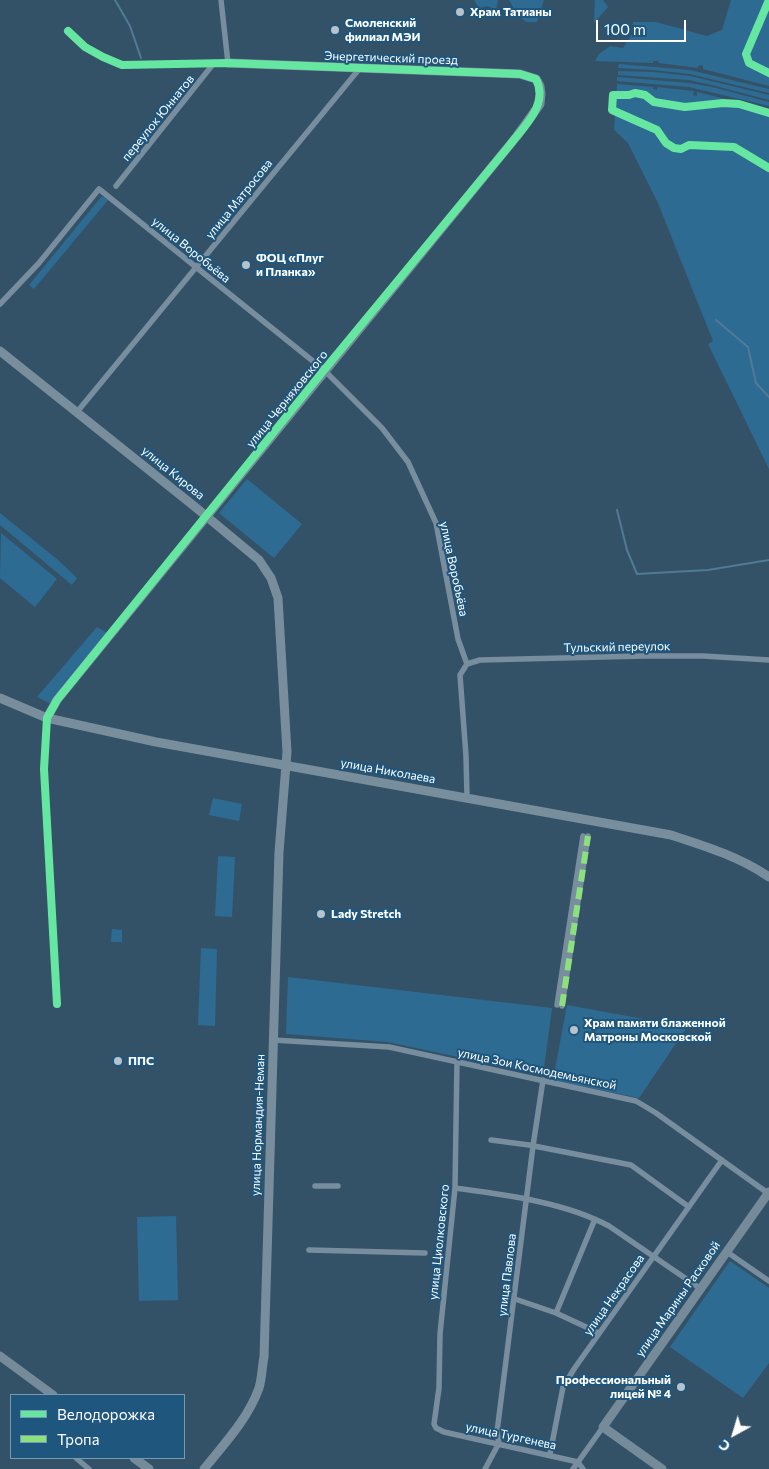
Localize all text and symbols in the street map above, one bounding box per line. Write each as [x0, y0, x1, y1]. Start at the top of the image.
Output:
place label: Храм Татианы [470, 5, 552, 19]
marker: Храм Татианы [454, 6, 466, 18]
scale bar [599, 10, 689, 42]
place label: Смоленский филиал МЭИ [345, 16, 420, 44]
text: 100 m [604, 20, 646, 38]
marker: Смоленский филиал МЭИ [329, 24, 341, 36]
street label: Энергетический проезд [324, 48, 458, 68]
street label: переулок Юннатов [119, 72, 197, 164]
street label: улица Матросова [202, 156, 276, 242]
street label: улица Воробьёва [149, 214, 233, 286]
place label: ФОЦ «Плуг и Планка» [256, 251, 324, 279]
marker: ФОЦ «Плуг и Планка» [240, 259, 252, 271]
street label: улица Черняховского [243, 347, 331, 451]
street label: улица Кирова [139, 443, 207, 503]
street label: улица Воробьёва [437, 520, 471, 618]
street label: Тульский переулок [563, 639, 671, 655]
street label: улица Николаева [339, 756, 437, 786]
place label: Lady Stretch [331, 907, 401, 921]
marker: Lady Stretch [315, 908, 327, 920]
place label: Храм памяти блаженной Матроны Московской [584, 1016, 726, 1044]
marker: Храм памяти блаженной Матроны Московской [568, 1024, 580, 1036]
street label: улица Зои Космодемьянской [456, 1045, 618, 1093]
place label: ППС [128, 1054, 154, 1068]
street label: улица Нормандия-Неман [248, 1054, 268, 1196]
marker: ППС [112, 1055, 124, 1067]
street label: улица Циолковского [426, 1183, 452, 1301]
street label: улица Павлова [495, 1233, 519, 1317]
street label: улица Марины Расковой [633, 1238, 723, 1360]
street label: улица Некрасова [581, 1252, 647, 1338]
place label: Профессиональный лицей № 4 [556, 1373, 671, 1401]
marker: Профессиональный лицей № 4 [675, 1381, 687, 1393]
legend [10, 1394, 185, 1459]
text: Велодорожка [57, 1405, 155, 1423]
north arrow [709, 1409, 759, 1459]
street label: улица Тургенева [464, 1419, 558, 1453]
text: Тропа [57, 1430, 99, 1448]
text: С [715, 1436, 733, 1456]

